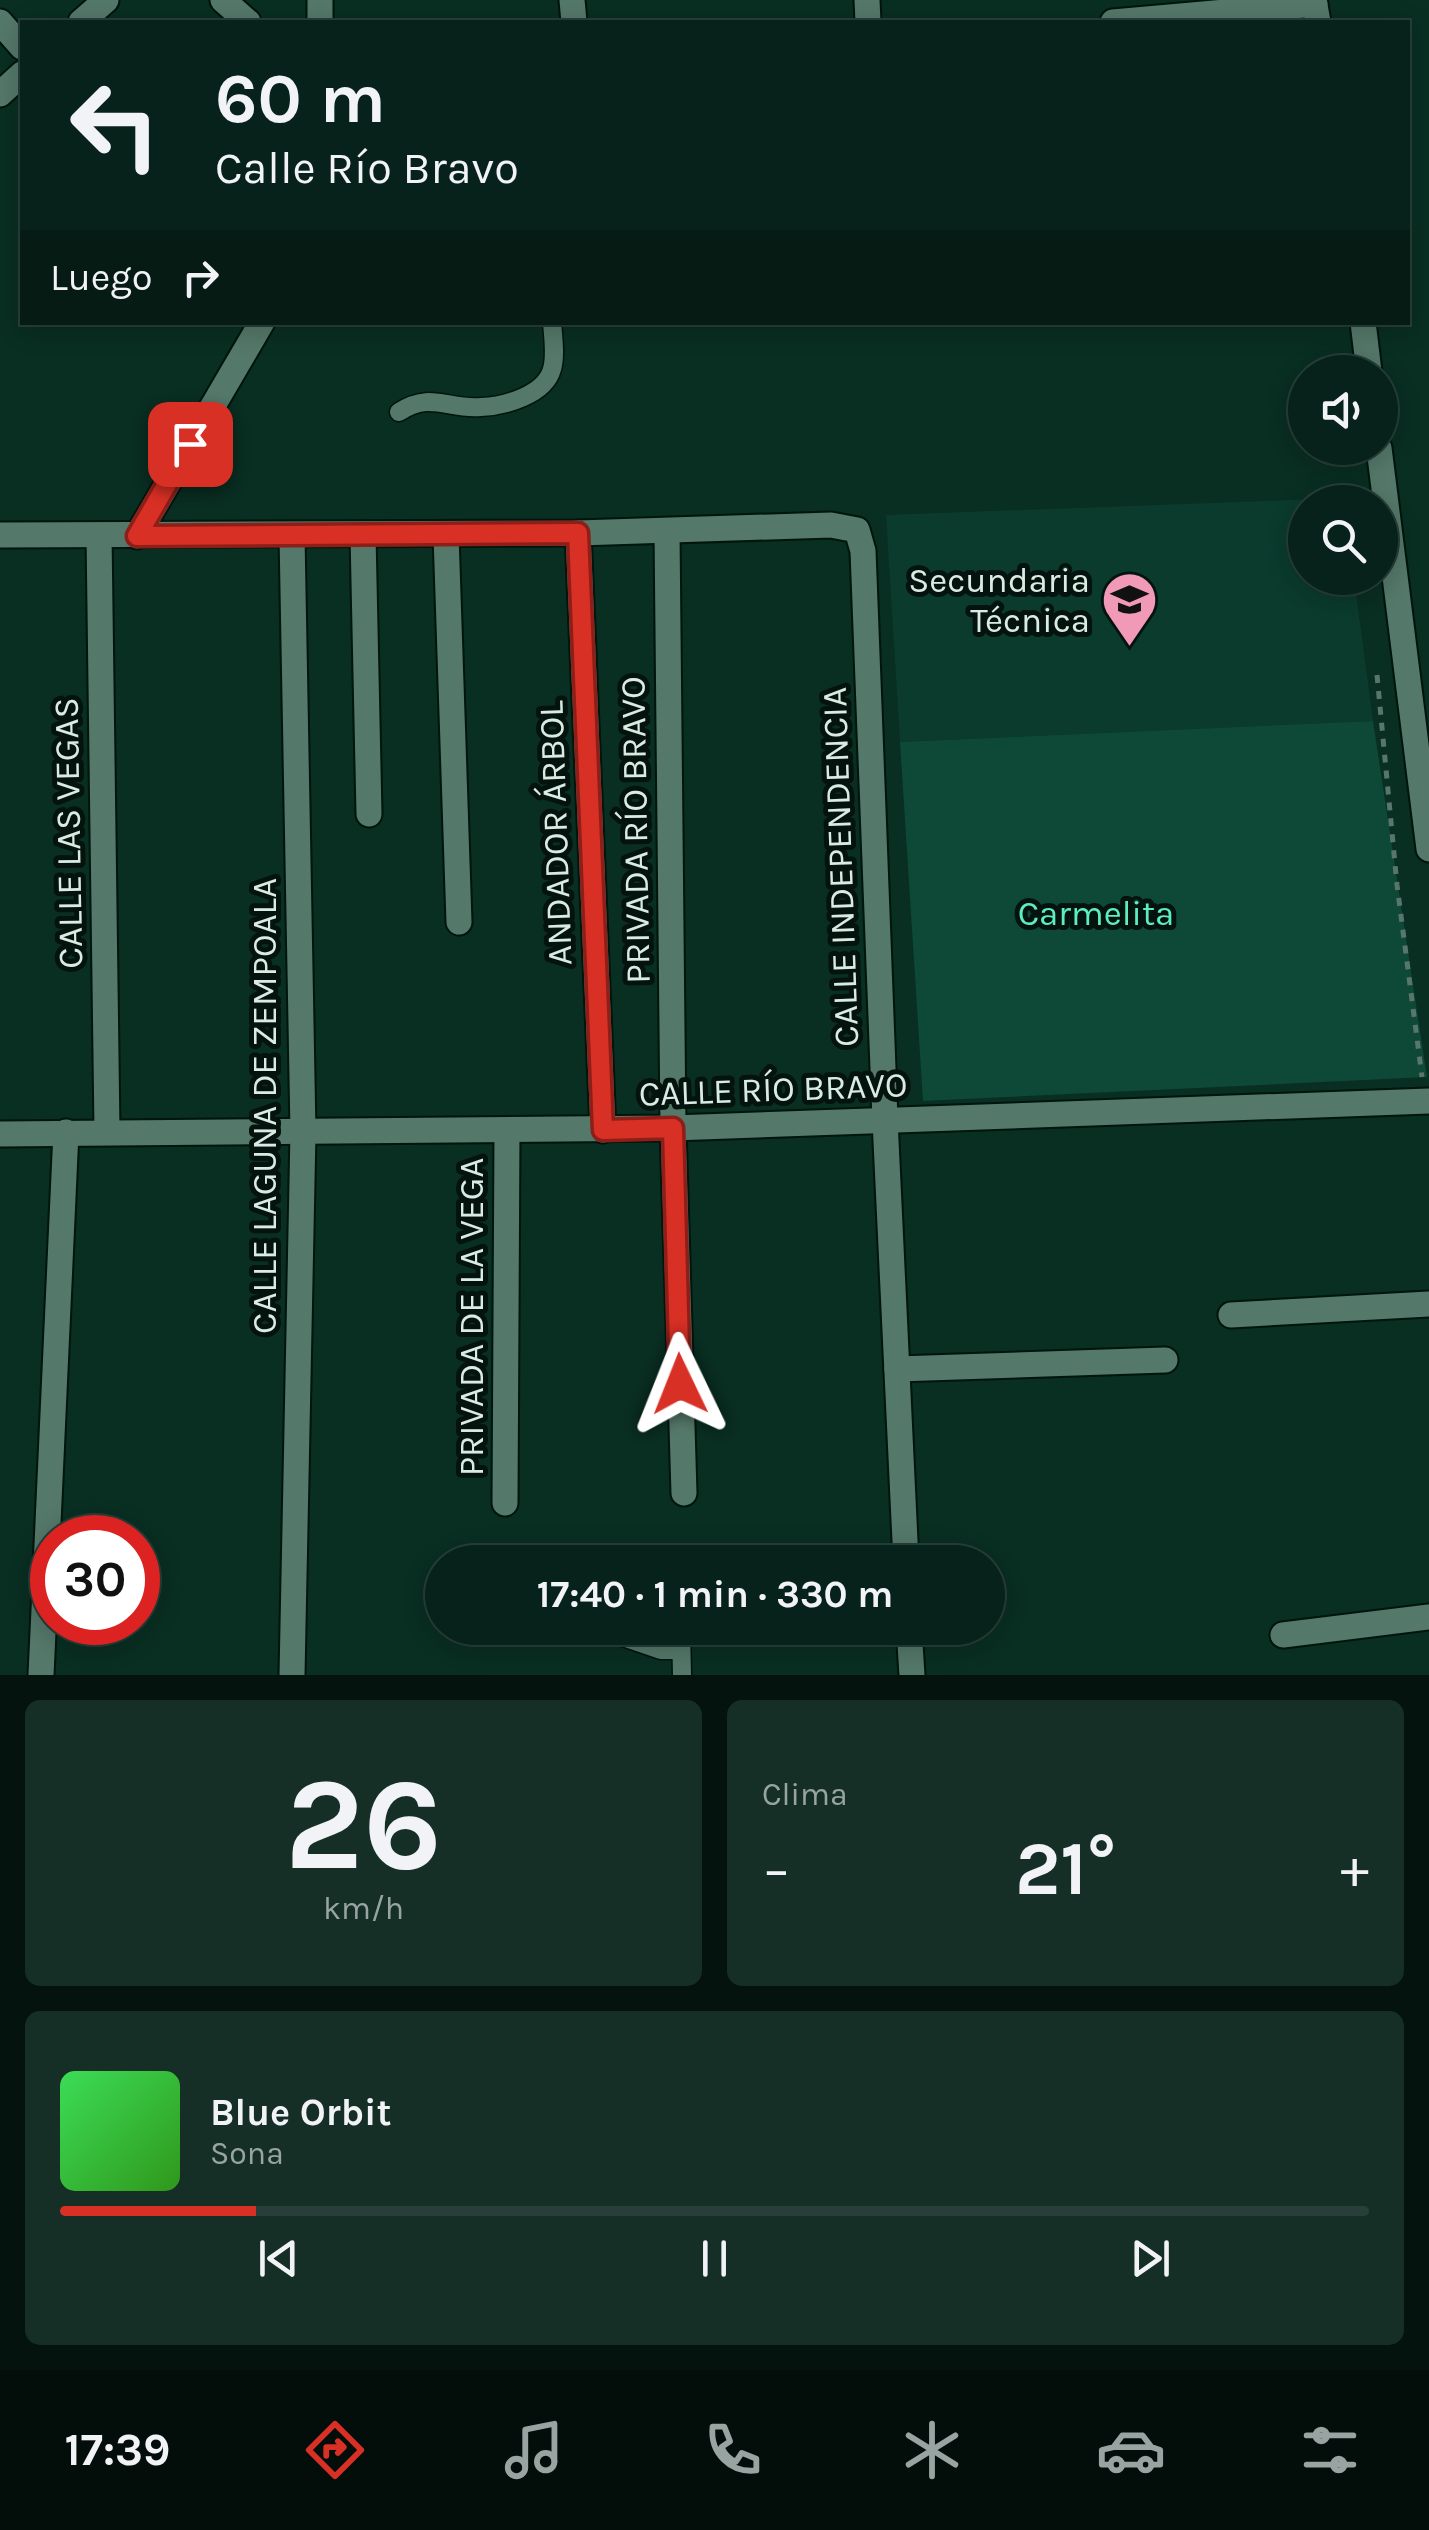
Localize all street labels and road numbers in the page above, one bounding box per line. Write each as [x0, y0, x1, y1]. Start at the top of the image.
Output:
street label: PRIVADA RÍO BRAVO [612, 676, 659, 984]
street label: CALLE INDEPENDENCIA [814, 686, 867, 1048]
street label: CALLE LAS VEGAS [46, 697, 91, 969]
street label: ANDADOR ÁRBOL [530, 699, 581, 966]
street label: CALLE LAGUNA DE ZEMPOALA [244, 878, 285, 1334]
street label: CALLE RÍO BRAVO [638, 1064, 908, 1115]
street label: PRIVADA DE LA VEGA [451, 1158, 492, 1476]

